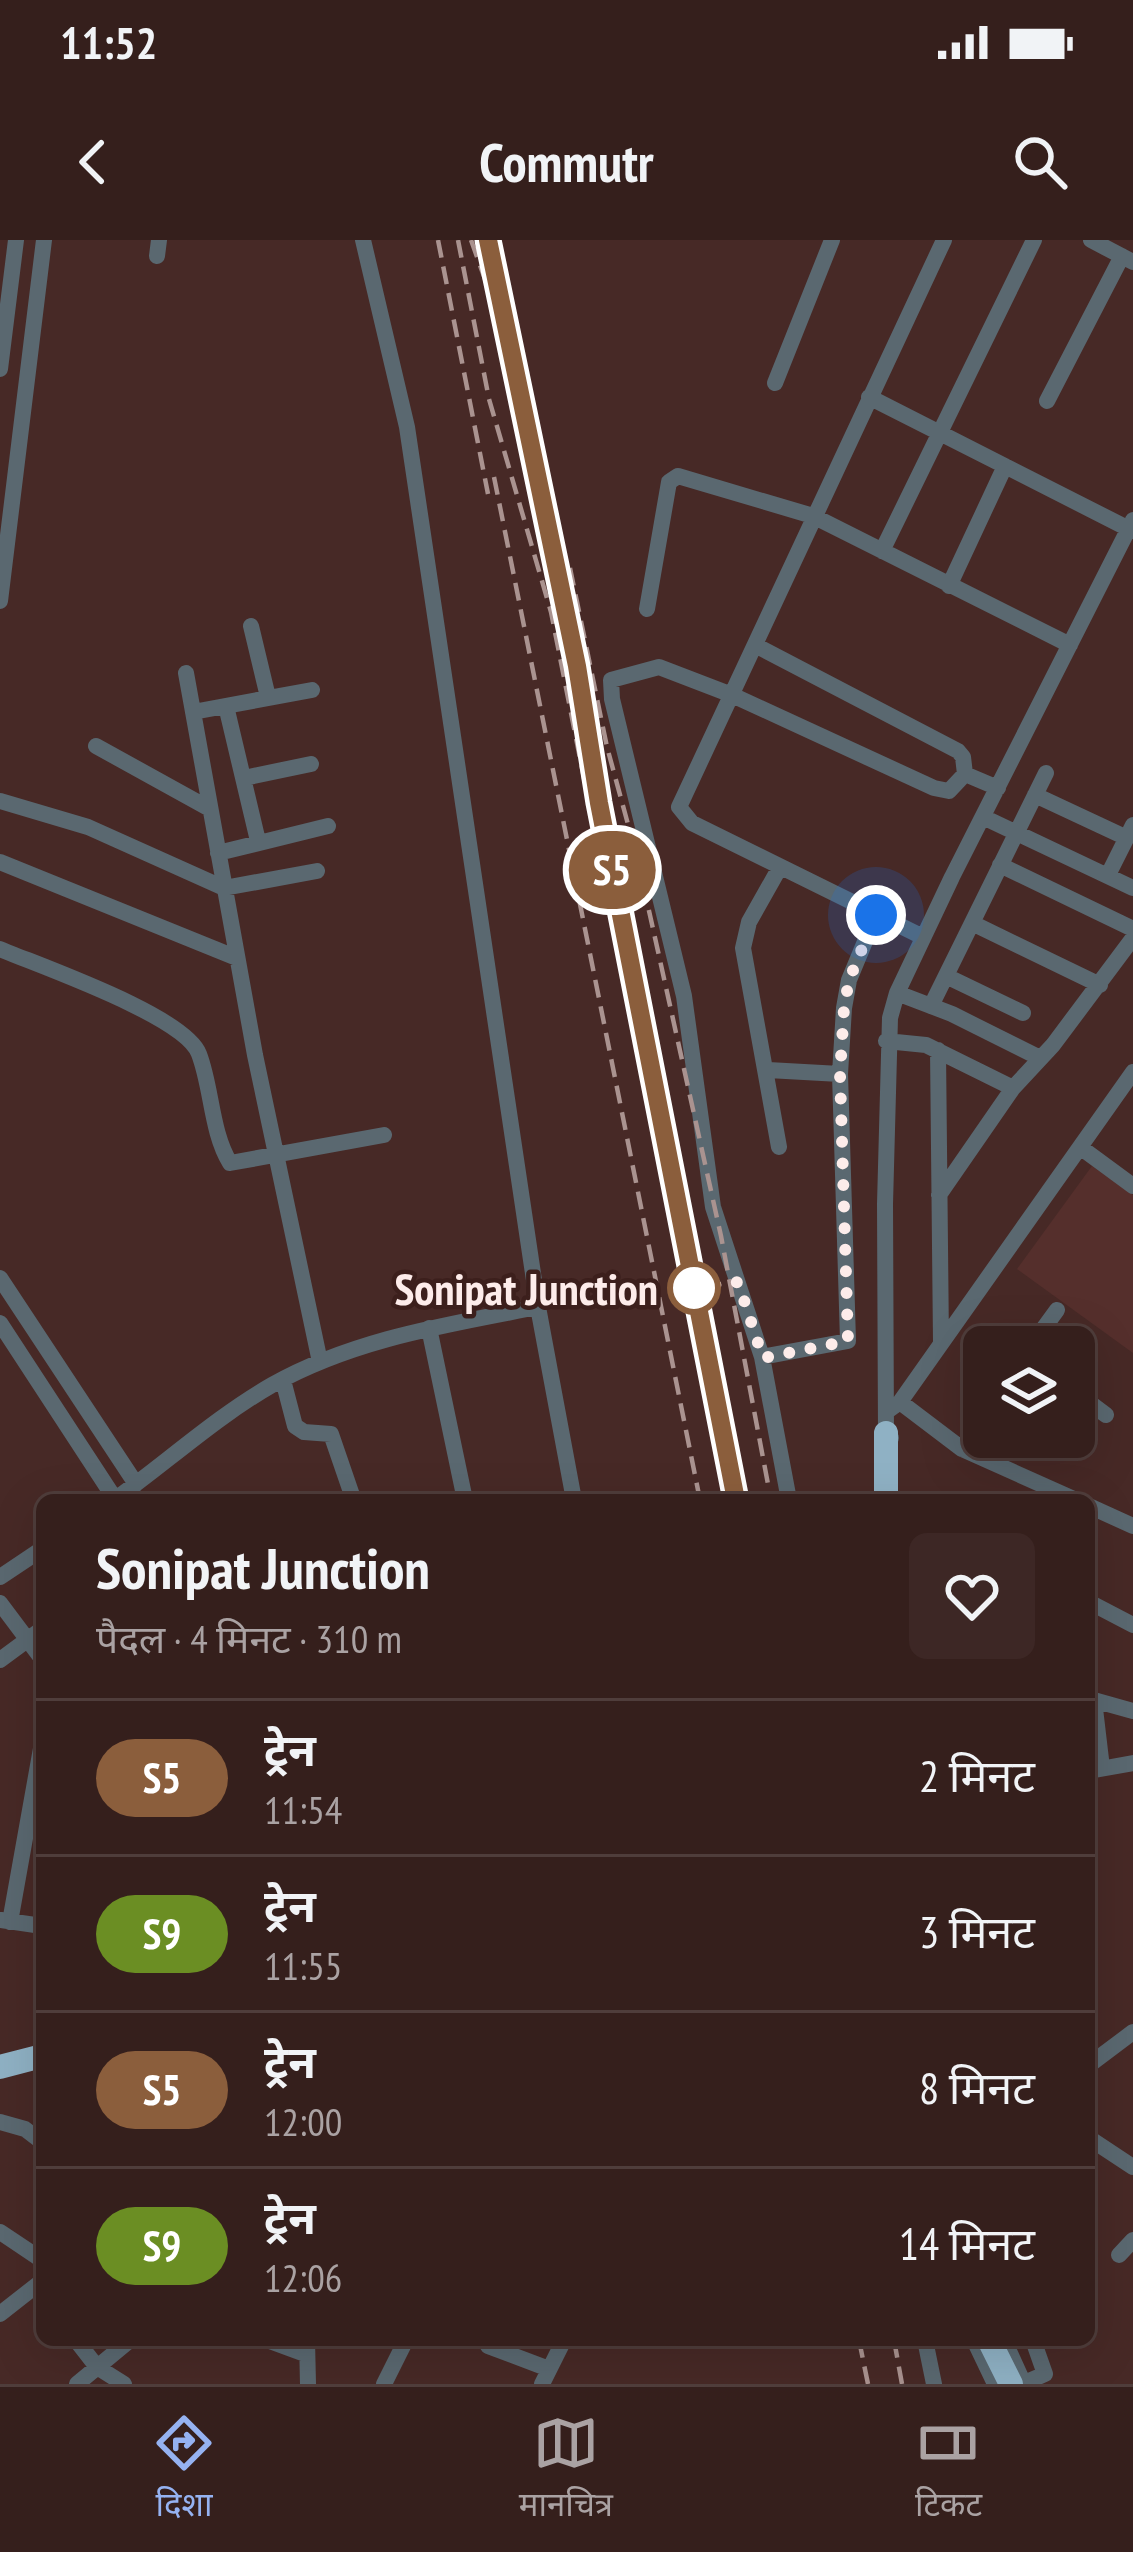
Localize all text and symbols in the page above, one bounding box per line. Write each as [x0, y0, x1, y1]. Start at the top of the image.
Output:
text: 11:52 [60, 13, 157, 71]
text: Commutr [479, 127, 654, 197]
icon: back [60, 129, 126, 195]
icon: search [1007, 129, 1073, 195]
line badge: S5 [558, 831, 666, 909]
text: S5 [593, 842, 631, 897]
your location [846, 885, 906, 945]
place label: Sonipat Junction [394, 1259, 658, 1317]
marker: Sonipat Junction [669, 1263, 719, 1313]
map controls [963, 1326, 1095, 1458]
button: layers [963, 1326, 1095, 1458]
text: Sonipat Junction [96, 1531, 430, 1605]
button: heart [909, 1533, 1035, 1659]
text: पैदल · 4 मिनट · 310 m [96, 1613, 402, 1664]
text: ट्रेन [264, 1720, 316, 1778]
text: 2 मिनट [919, 1746, 1035, 1804]
text: S5 [143, 1750, 181, 1805]
text: 11:54 [264, 1784, 342, 1835]
text: ट्रेन [264, 1876, 316, 1934]
text: 3 मिनट [919, 1902, 1035, 1960]
text: S9 [143, 1906, 181, 1961]
text: 11:55 [264, 1940, 342, 1991]
text: ट्रेन [264, 2032, 316, 2090]
text: 8 मिनट [919, 2058, 1035, 2116]
text: S5 [143, 2062, 181, 2117]
text: 12:00 [264, 2096, 342, 2147]
text: ट्रेन [264, 2188, 316, 2246]
text: 14 मिनट [899, 2214, 1035, 2272]
text: S9 [143, 2218, 181, 2273]
text: 12:06 [264, 2252, 342, 2303]
tab: दिशा [151, 2410, 217, 2529]
tab: मानचित्र [519, 2410, 613, 2529]
tab: टिकट [915, 2410, 982, 2529]

